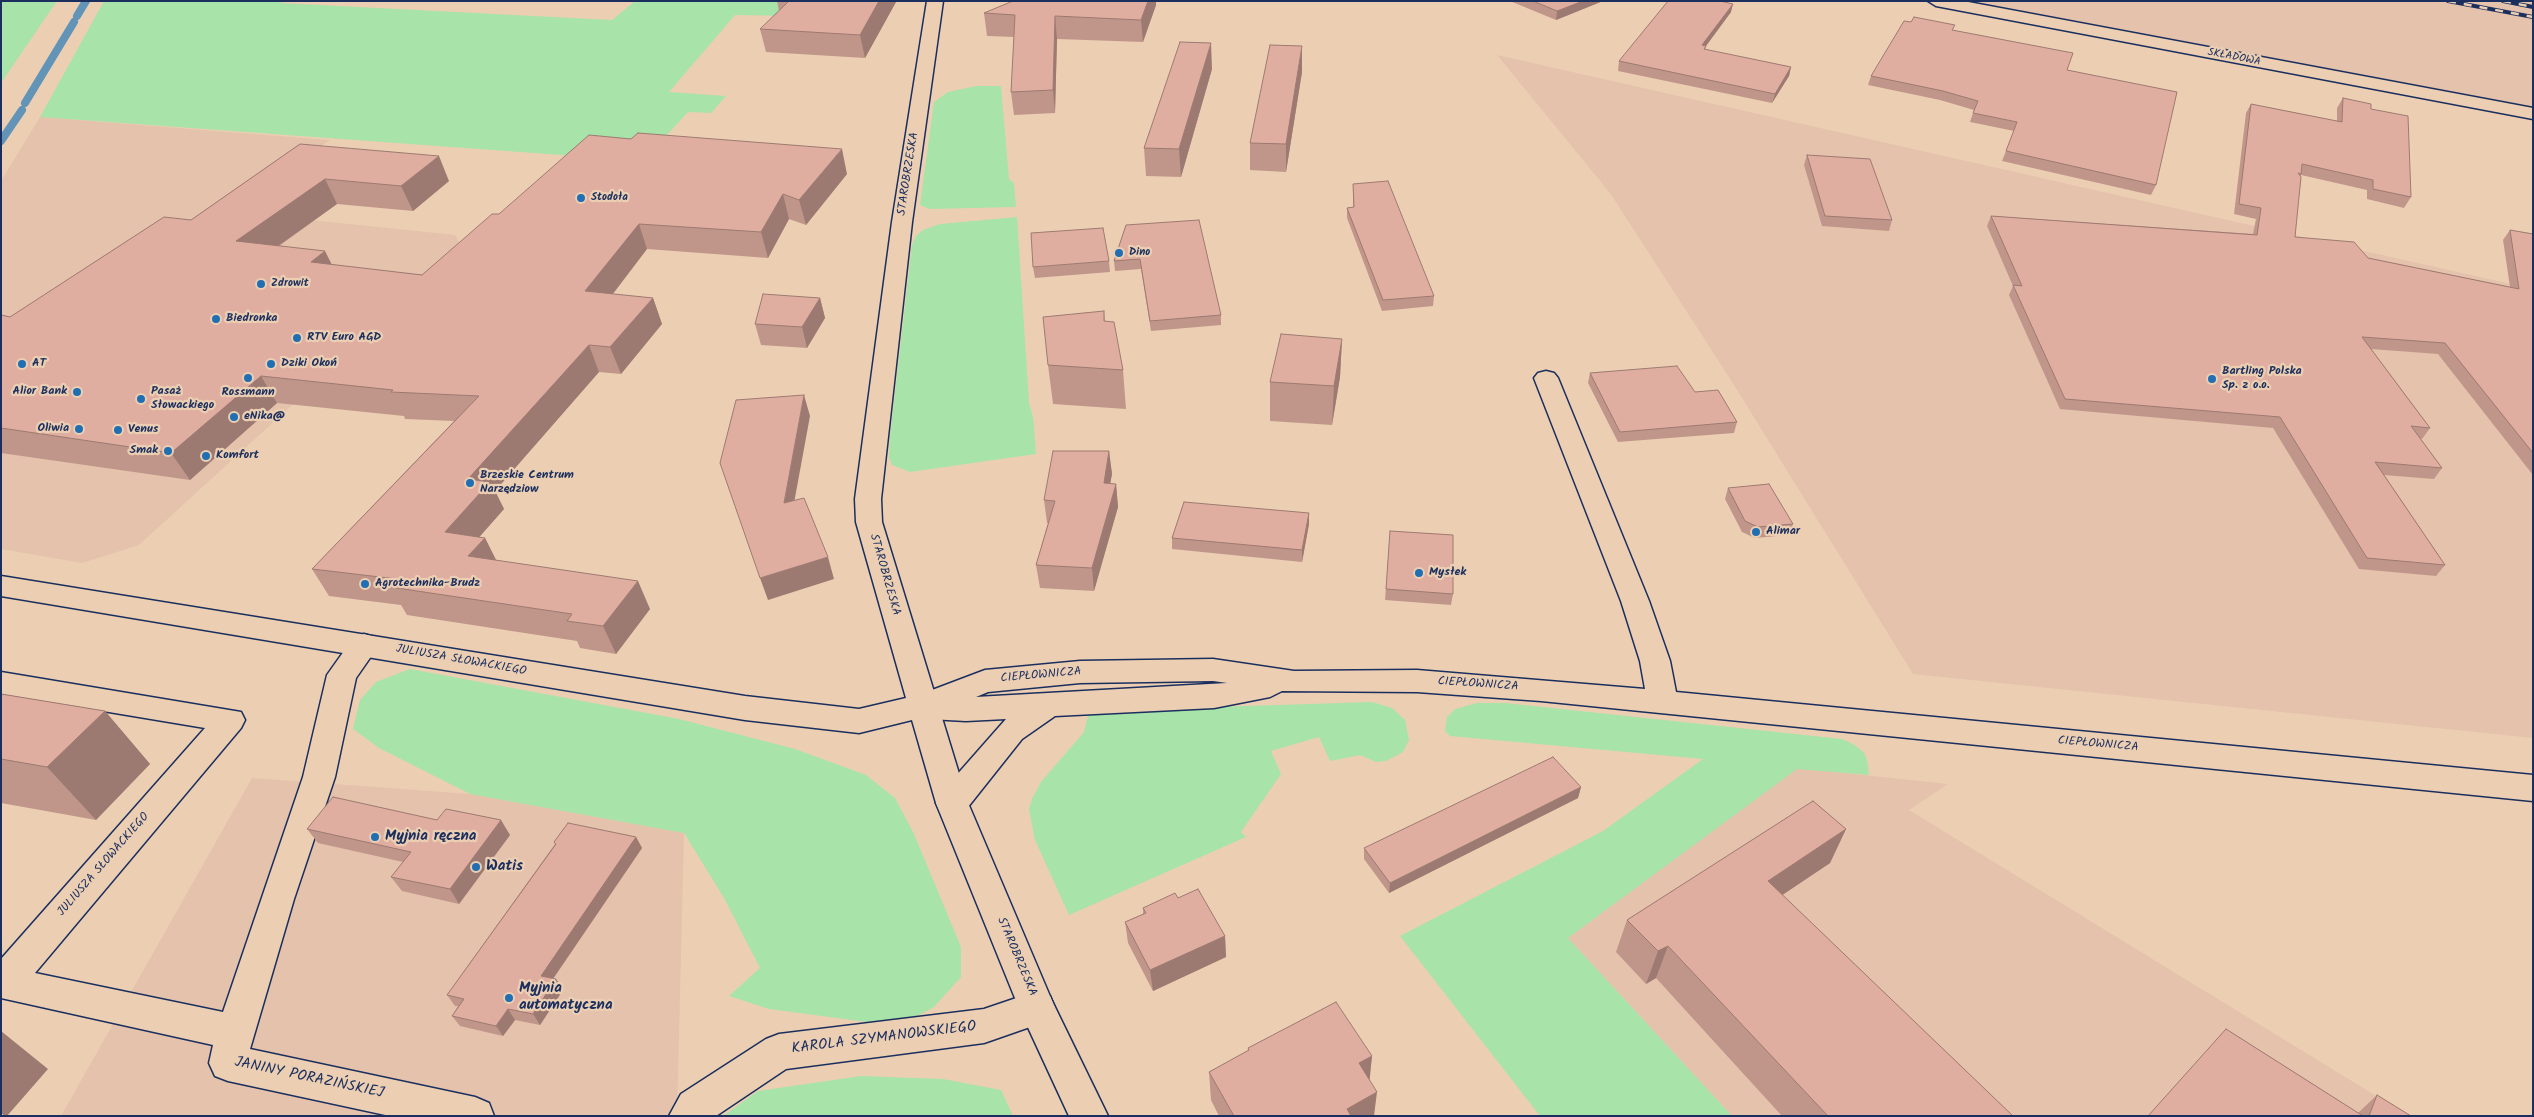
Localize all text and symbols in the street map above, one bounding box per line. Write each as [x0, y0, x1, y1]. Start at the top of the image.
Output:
street label: SKŁADOWA [2206, 46, 2262, 70]
street label: STAROBRZESKA [895, 131, 923, 217]
place label: Stodoła [591, 191, 628, 205]
marker: Stodoła [575, 192, 587, 204]
place label: Dino [1129, 246, 1150, 260]
marker: Dino [1113, 247, 1125, 259]
place label: Zdrowit [271, 277, 309, 291]
marker: Zdrowit [255, 278, 267, 290]
place label: Biedronka [226, 312, 277, 326]
marker: Biedronka [210, 313, 222, 325]
place label: RTV Euro AGD [307, 331, 381, 345]
marker: RTV Euro AGD [291, 332, 303, 344]
place label: AT [32, 357, 46, 371]
place label: Dziki Okoń [281, 357, 337, 371]
marker: AT [16, 358, 28, 370]
marker: Dziki Okoń [265, 358, 277, 370]
place label: Bartling Polska Sp. z o.o. [2222, 365, 2302, 393]
marker: Rossmann [242, 372, 254, 384]
marker: Bartling Polska Sp. z o.o. [2206, 373, 2218, 385]
place label: Alior Bank [13, 385, 67, 399]
place label: Pasaż Słowackiego [151, 385, 214, 413]
marker: Alior Bank [71, 386, 83, 398]
place label: Rossmann [221, 386, 275, 400]
marker: Pasaż Słowackiego [135, 393, 147, 405]
place label: eNika@ [244, 410, 286, 424]
marker: eNika@ [228, 411, 240, 423]
place label: Oliwia [38, 422, 69, 436]
marker: Oliwia [73, 423, 85, 435]
place label: Venus [128, 423, 158, 437]
marker: Venus [112, 424, 124, 436]
place label: Smak [130, 444, 158, 458]
marker: Smak [162, 445, 174, 457]
place label: Komfort [216, 449, 259, 463]
marker: Komfort [200, 450, 212, 462]
place label: Brzeskie Centrum Narzędziow [480, 469, 574, 497]
marker: Brzeskie Centrum Narzędziow [464, 477, 476, 489]
place label: Alimar [1766, 525, 1800, 539]
marker: Alimar [1750, 526, 1762, 538]
street label: STAROBRZESKA [865, 532, 903, 618]
place label: Mysłek [1429, 566, 1466, 580]
marker: Mysłek [1413, 567, 1425, 579]
place label: Agrotechnika-Brudz [375, 577, 480, 591]
marker: Agrotechnika-Brudz [359, 578, 371, 590]
street label: JULIUSZA SŁOWACKIEGO [395, 642, 527, 680]
street label: CIEPŁOWNICZA [1000, 665, 1082, 687]
street label: CIEPŁOWNICZA [1437, 675, 1519, 695]
street label: CIEPŁOWNICZA [2057, 734, 2139, 756]
street label: JULIUSZA SŁOWACKIEGO [55, 810, 153, 920]
place label: Myjnia ręczna [385, 828, 476, 846]
marker: Myjnia ręczna [369, 831, 381, 843]
place label: Watis [486, 858, 523, 876]
marker: Watis [470, 861, 482, 873]
street label: STAROBRZESKA [993, 915, 1039, 999]
place label: Myjnia automatyczna [519, 980, 613, 1015]
marker: Myjnia automatyczna [503, 992, 515, 1004]
street label: KAROLA SZYMANOWSKIEGO [791, 1019, 977, 1059]
street label: JANINY PORAZIŃSKIEJ [233, 1054, 385, 1104]

